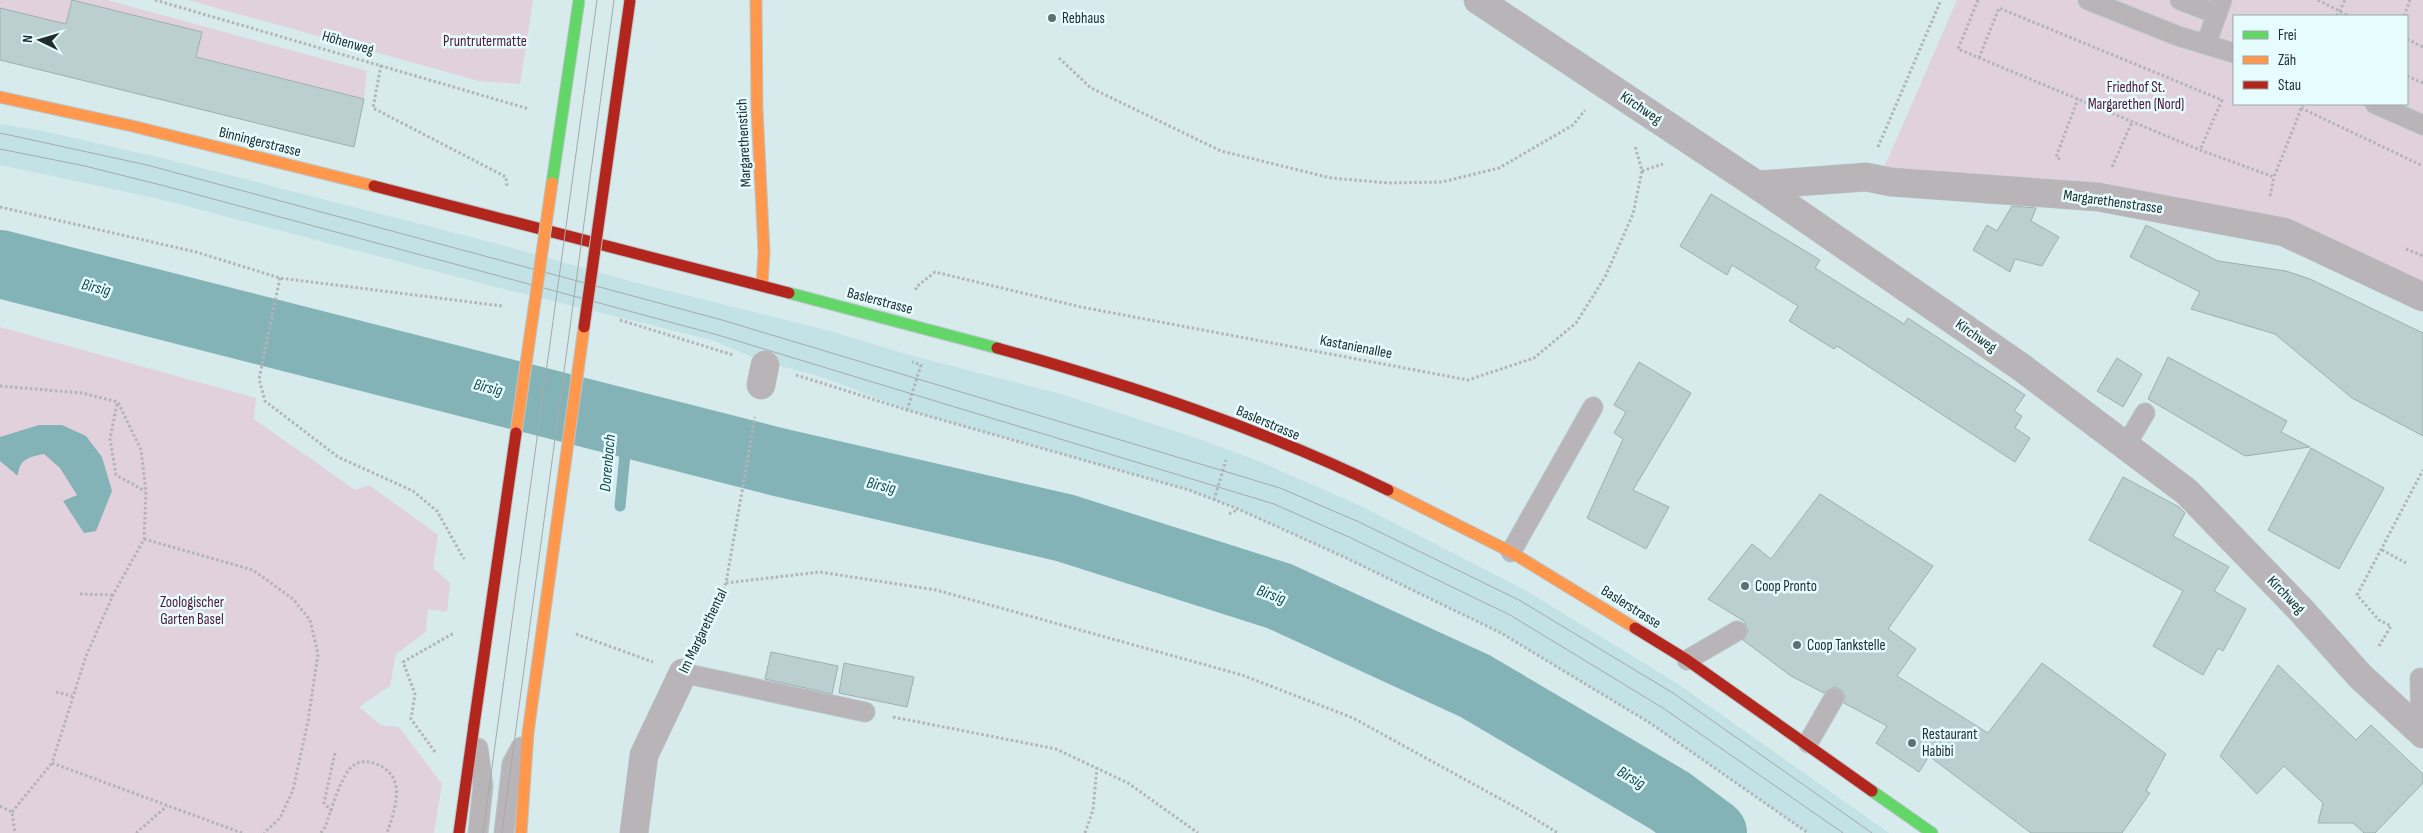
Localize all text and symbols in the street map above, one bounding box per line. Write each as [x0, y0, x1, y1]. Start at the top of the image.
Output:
place label: Rebhaus [1062, 9, 1105, 28]
marker: Rebhaus [1046, 12, 1058, 24]
north arrow [15, 15, 65, 65]
legend [2233, 15, 2408, 105]
text: Frei [2278, 26, 2297, 45]
street label: Höhenweg [320, 27, 376, 59]
park label: Pruntrutermatte [443, 32, 527, 51]
text: N [19, 34, 36, 43]
text: Zäh [2278, 51, 2296, 70]
text: Stau [2278, 76, 2301, 95]
park label: Friedhof St. Margarethen (Nord) [2088, 78, 2184, 114]
street label: Kirchweg [1616, 87, 1666, 129]
street label: Margarethenstich [732, 98, 756, 188]
street label: Binningerstrasse [217, 123, 303, 161]
street label: Margarethenstrasse [2062, 186, 2164, 218]
water label: Birsig [79, 275, 113, 301]
street label: Baslerstrasse [845, 283, 915, 319]
street label: Kirchweg [1952, 315, 2000, 357]
street label: Kastanienallee [1318, 331, 1394, 363]
water label: Birsig [471, 375, 505, 401]
street label: Baslerstrasse [1233, 401, 1303, 445]
water label: Dorenbach [596, 433, 620, 492]
water label: Birsig [865, 473, 898, 499]
street label: Kirchweg [2263, 572, 2309, 618]
place label: Coop Pronto [1755, 577, 1817, 596]
marker: Coop Pronto [1739, 580, 1751, 592]
water label: Birsig [1254, 581, 1288, 609]
street label: Baslerstrasse [1597, 581, 1665, 633]
street label: Im Margarethental [674, 586, 732, 676]
park label: Zoologischer Garten Basel [160, 593, 225, 629]
place label: Coop Tankstelle [1807, 636, 1885, 655]
marker: Coop Tankstelle [1791, 639, 1803, 651]
place label: Restaurant Habibi [1922, 725, 1978, 761]
marker: Restaurant Habibi [1906, 737, 1918, 749]
water label: Birsig [1614, 762, 1649, 794]

